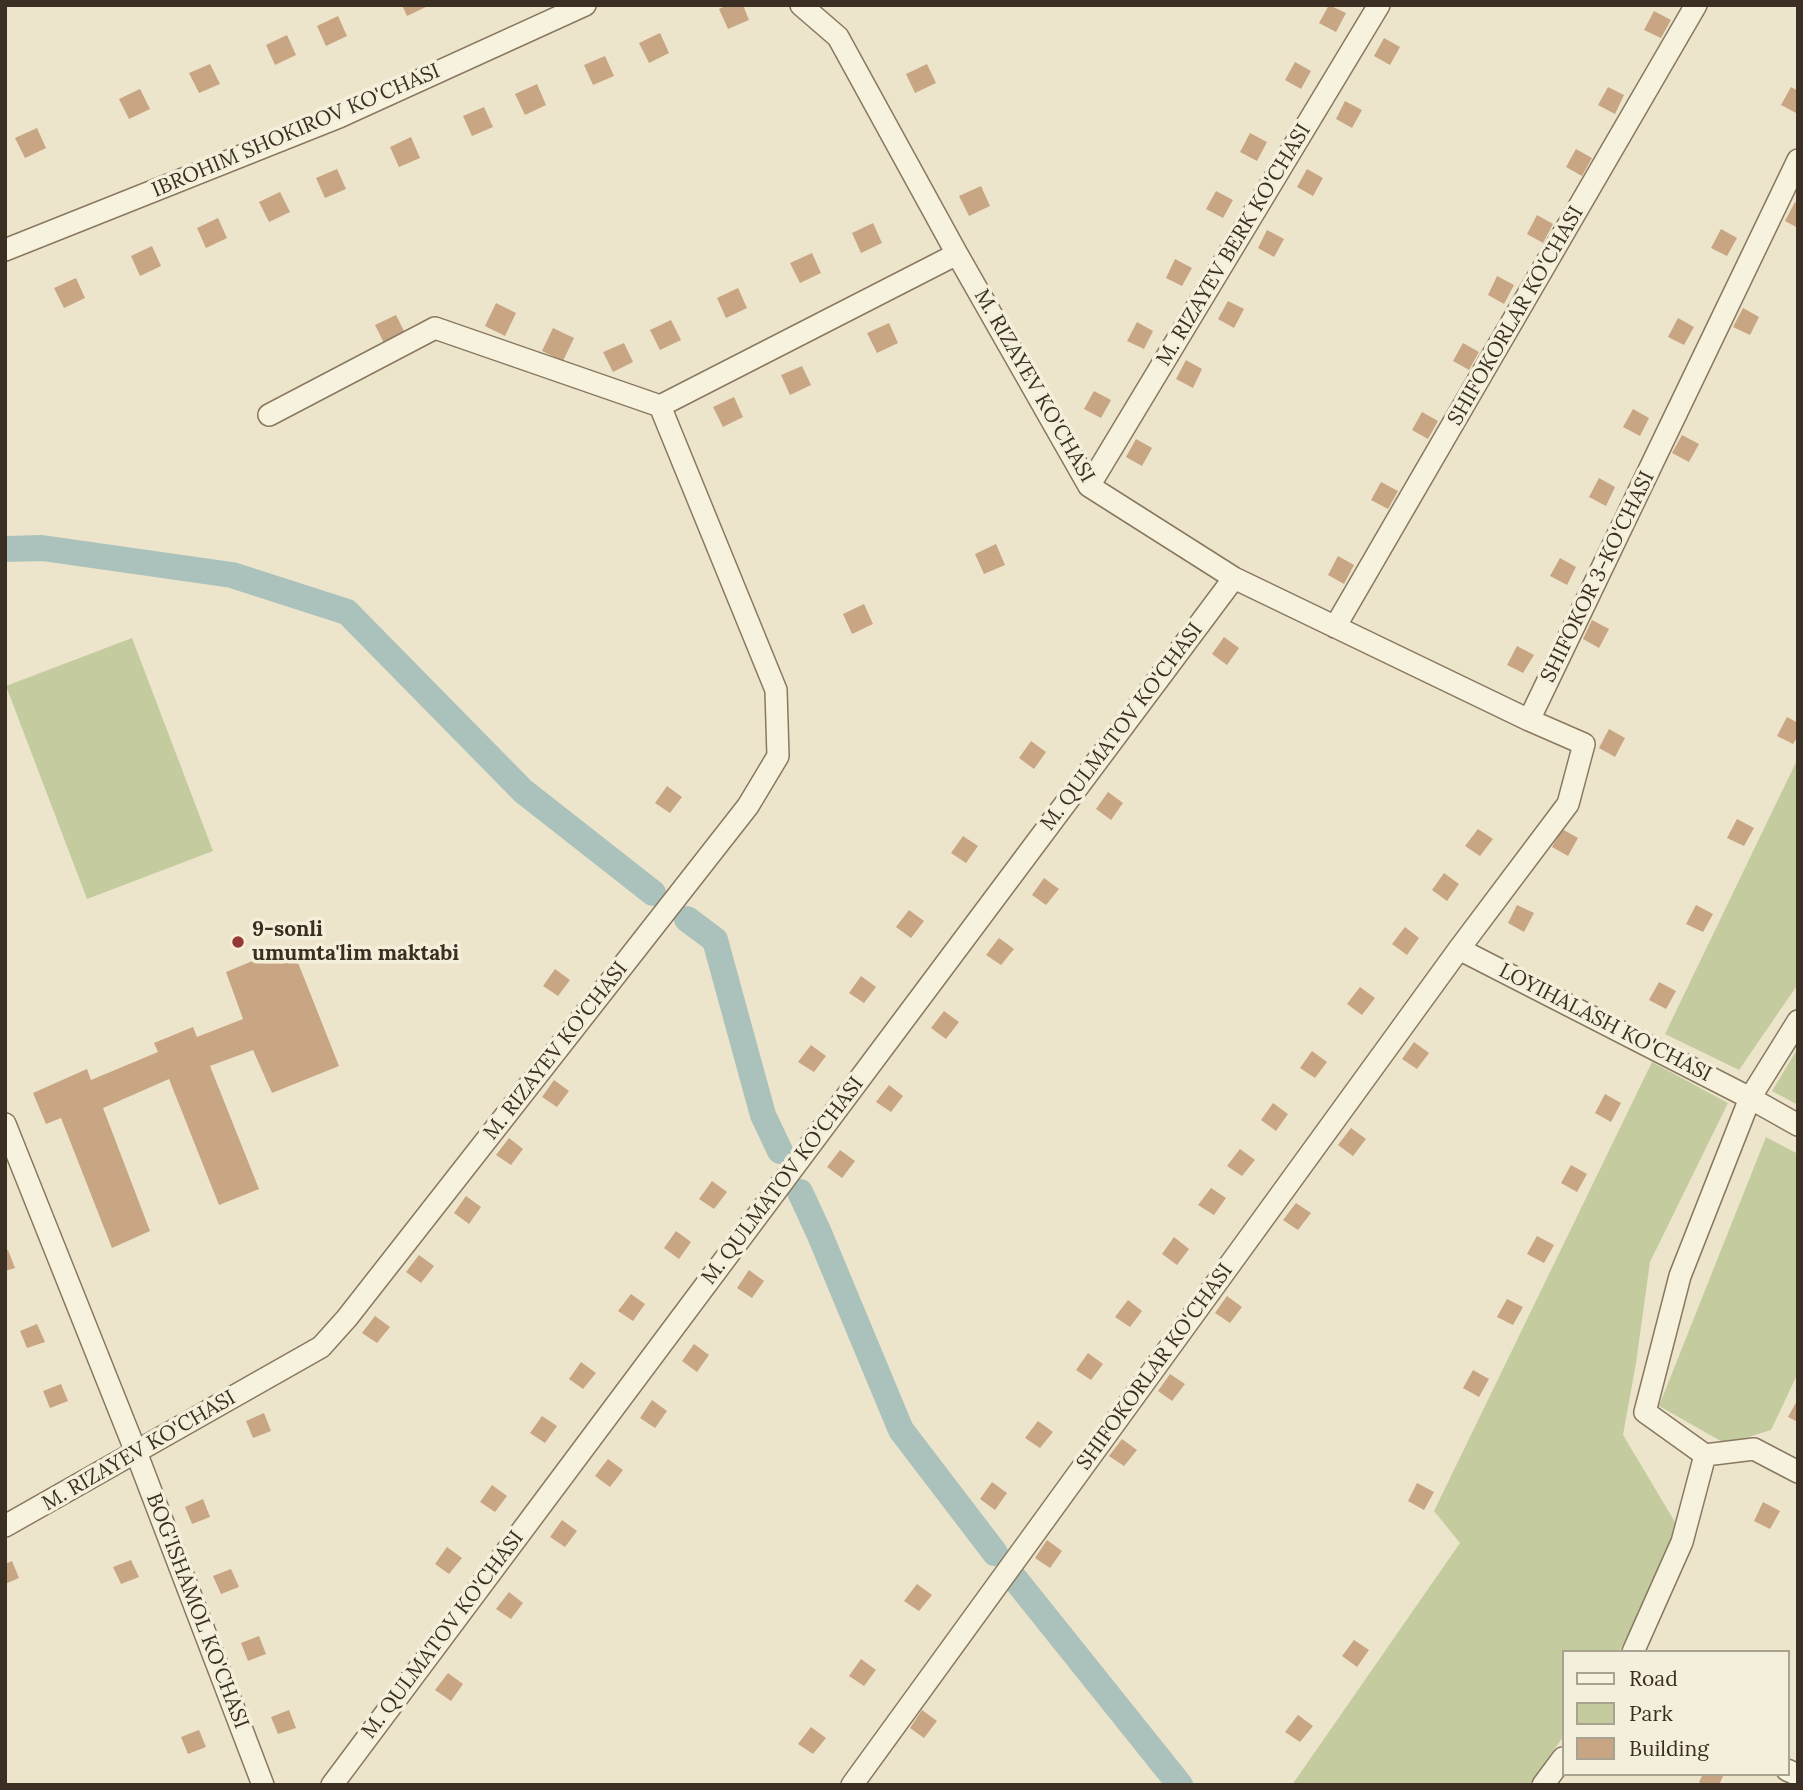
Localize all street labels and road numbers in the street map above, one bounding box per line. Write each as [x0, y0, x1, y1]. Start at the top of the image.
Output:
street label: IBROHIM SHOKIROV KO'CHASI [148, 59, 444, 203]
street label: M. RIZAYEV BERK KO'CHASI [1152, 119, 1316, 371]
street label: SHIFOKORLAR KO'CHASI [1443, 202, 1589, 430]
street label: M. RIZAYEV KO'CHASI [968, 285, 1100, 487]
street label: SHIFOKOR 3-KO'CHASI [1536, 467, 1660, 687]
street label: M. QULMATOV KO'CHASI [1036, 618, 1208, 836]
street label: M. RIZAYEV KO'CHASI [479, 957, 633, 1145]
street label: LOYIHALASH KO'CHASI [1494, 958, 1716, 1088]
street label: M. QULMATOV KO'CHASI [697, 1072, 869, 1290]
street label: SHIFOKORLAR KO'CHASI [1072, 1259, 1238, 1475]
street label: M. RIZAYEV KO'CHASI [38, 1385, 240, 1517]
street label: BOG'ISHAMOL KO'CHASI [140, 1490, 254, 1732]
street label: M. QULMATOV KO'CHASI [357, 1526, 529, 1744]

